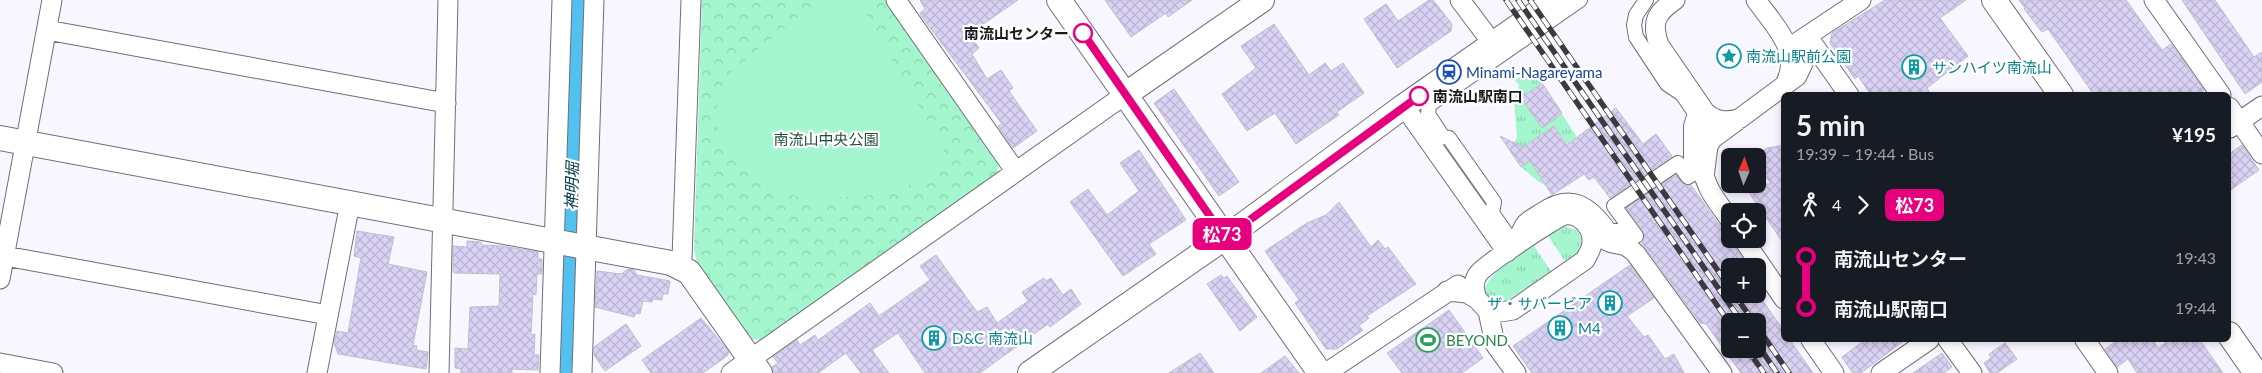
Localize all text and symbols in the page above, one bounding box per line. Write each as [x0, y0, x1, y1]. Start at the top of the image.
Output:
marker: 南流山センター [1073, 23, 1093, 43]
place label: 南流山センター [964, 24, 1069, 42]
place icon: 南流山駅前公園 [1716, 43, 1742, 69]
place label: 南流山駅前公園 [1746, 47, 1851, 65]
building icon: サンハイツ南流山 [1901, 54, 1927, 80]
place label: サンハイツ南流山 [1932, 58, 2052, 76]
station icon: Minami-Nagareyama [1436, 59, 1462, 85]
place label: Minami-Nagareyama [1466, 63, 1602, 81]
marker: 南流山駅南口 [1409, 86, 1429, 106]
place label: 南流山駅南口 [1433, 87, 1523, 105]
text: 5 min [1796, 108, 1865, 142]
text: ¥195 [2172, 123, 2216, 146]
park label: 南流山中央公園 [773, 130, 879, 148]
text: 19:39 – 19:44 · Bus [1796, 144, 1934, 163]
north arrow [1721, 148, 1766, 192]
map controls [1721, 148, 1766, 358]
water label: 神明堀 [561, 159, 581, 210]
icon: walk [1796, 191, 1824, 219]
icon: forward [1849, 191, 1877, 219]
text: 松73 [1895, 194, 1934, 216]
text: 4 [1832, 195, 1841, 214]
button: locate [1721, 203, 1766, 248]
line badge: 松73 [1193, 218, 1251, 250]
text: 松73 [1203, 223, 1241, 245]
text: 南流山センター [1834, 247, 1967, 270]
text: 19:43 [2175, 248, 2216, 267]
button: + [1721, 258, 1766, 303]
building icon: ザ・サバービア [1597, 290, 1623, 316]
place label: ザ・サバービア [1488, 294, 1592, 312]
text: 南流山駅南口 [1834, 297, 1948, 320]
text: 19:44 [2175, 298, 2216, 317]
button: − [1721, 313, 1766, 358]
building icon: M4 [1547, 315, 1573, 341]
place label: M4 [1578, 319, 1601, 337]
building icon: D&C 南流山 [921, 325, 947, 351]
sports icon: BEYOND [1415, 327, 1441, 353]
place label: D&C 南流山 [952, 329, 1033, 347]
place label: BEYOND [1446, 331, 1508, 349]

